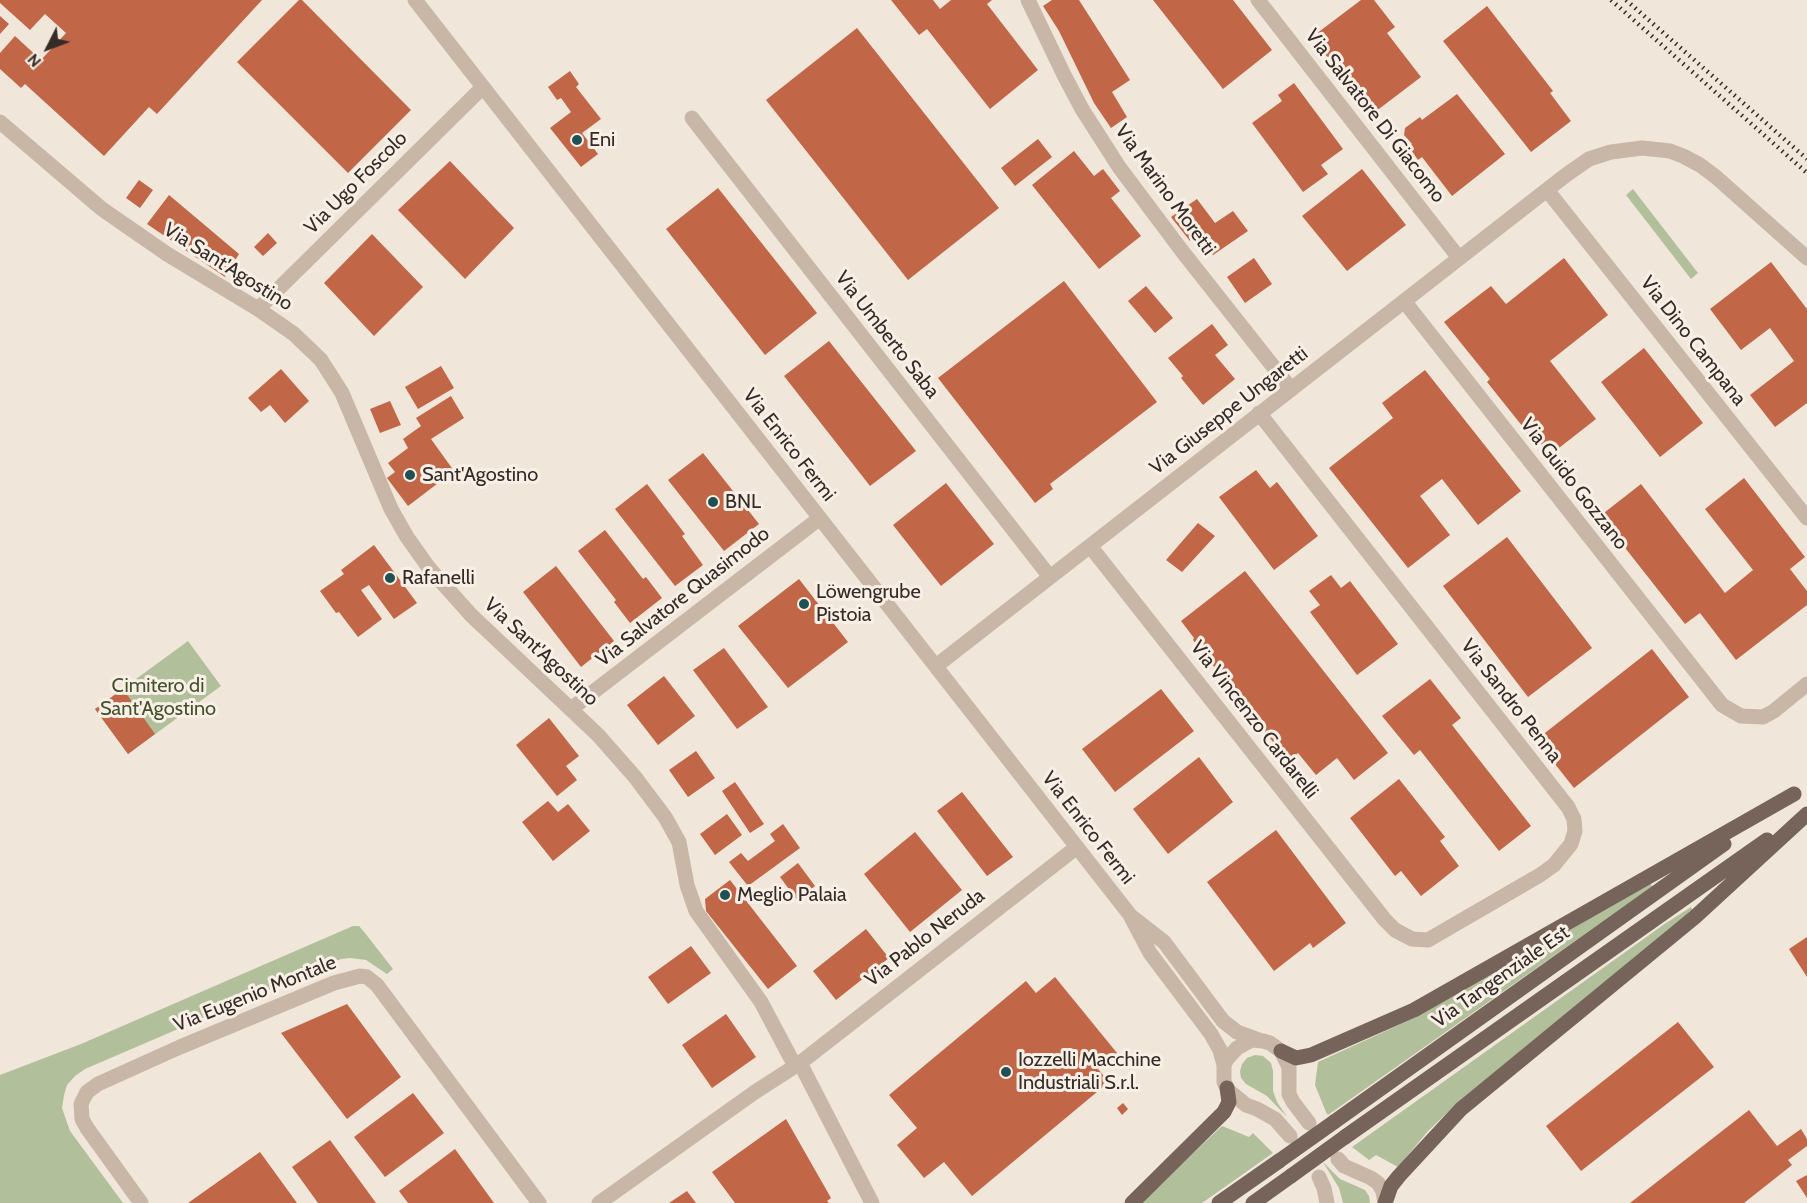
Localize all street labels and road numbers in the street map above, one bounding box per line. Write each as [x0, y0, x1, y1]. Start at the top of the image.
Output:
street label: Via Salvatore Di Giacomo [1300, 24, 1450, 208]
street label: Via Marino Moretti [1110, 120, 1220, 260]
street label: Via Ugo Foscolo [300, 127, 412, 239]
street label: Via Sant'Agostino [159, 218, 297, 316]
street label: Via Umberto Saba [830, 267, 944, 403]
street label: Via Dino Campana [1635, 271, 1751, 411]
street label: Via Giuseppe Ungaretti [1145, 342, 1313, 480]
street label: Via Enrico Fermi [738, 384, 840, 506]
street label: Via Guido Gozzano [1515, 413, 1633, 555]
street label: Via Salvatore Quasimodo [592, 522, 774, 672]
street label: Via Sant'Agostino [479, 593, 603, 711]
street label: Via Sandro Penna [1455, 635, 1567, 767]
street label: Via Vincenzo Cardarelli [1185, 636, 1323, 804]
street label: Via Enrico Fermi [1037, 767, 1139, 889]
street label: Via Pablo Neruda [861, 884, 989, 992]
street label: Via Tangenziale Est [1428, 921, 1574, 1033]
street label: Via Eugenio Montale [170, 950, 340, 1038]

